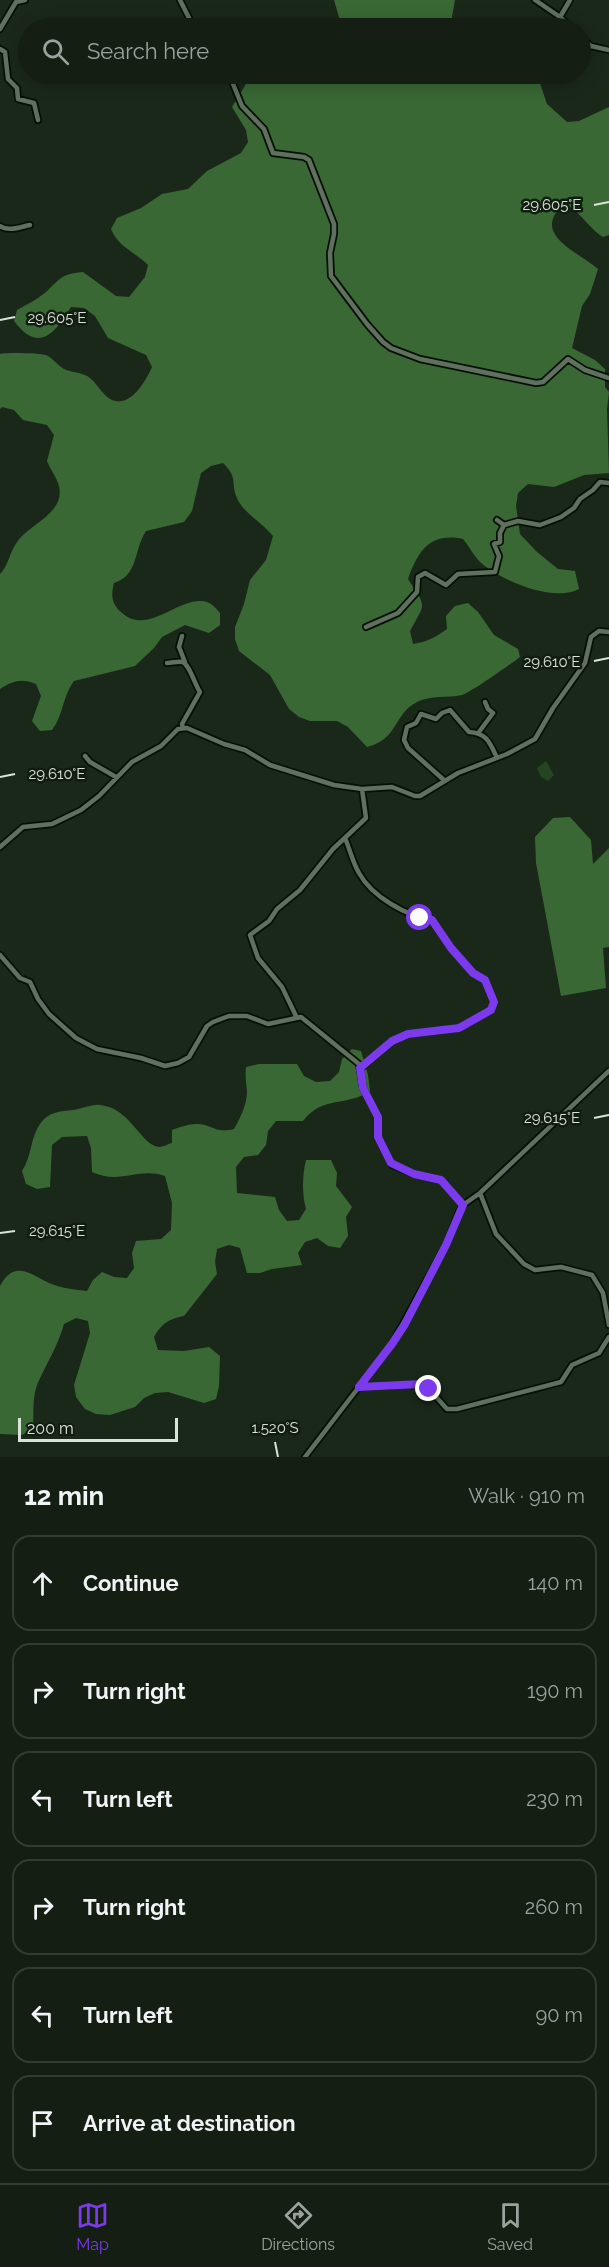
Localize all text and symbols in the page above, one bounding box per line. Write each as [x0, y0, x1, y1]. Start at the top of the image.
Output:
search box [18, 18, 591, 84]
icon: search [39, 35, 72, 68]
text: Search here [87, 38, 209, 64]
text: 29.605°E [523, 196, 581, 214]
text: 29.605°E [28, 309, 86, 327]
text: 29.610°E [524, 653, 580, 671]
text: 29.610°E [29, 765, 85, 783]
route start [406, 904, 432, 930]
text: 29.615°E [524, 1109, 580, 1127]
text: 29.615°E [29, 1222, 85, 1240]
route end [415, 1375, 441, 1401]
scale bar [18, 1415, 178, 1442]
text: 200 m [27, 1419, 74, 1438]
text: 1.520°S [251, 1419, 299, 1437]
text: 12 min [24, 1481, 104, 1511]
text: Walk · 910 m [468, 1484, 585, 1508]
icon: ahead [26, 1567, 59, 1600]
text: Continue [83, 1570, 179, 1596]
text: 140 m [528, 1571, 583, 1595]
icon: right [26, 1675, 59, 1708]
text: Turn right [83, 1678, 186, 1704]
text: 190 m [527, 1679, 583, 1703]
icon: left [26, 1783, 59, 1816]
text: Turn left [83, 1786, 173, 1812]
text: 230 m [526, 1787, 583, 1811]
icon: right [26, 1891, 59, 1924]
text: Turn right [83, 1894, 186, 1920]
text: 260 m [525, 1895, 583, 1919]
icon: left [26, 1999, 59, 2032]
text: Turn left [83, 2002, 173, 2028]
text: 90 m [536, 2003, 583, 2027]
icon: arrive [26, 2107, 59, 2140]
text: Arrive at destination [83, 2110, 296, 2136]
tab: Map [76, 2199, 109, 2254]
tab: Directions [261, 2199, 335, 2254]
tab: Saved [487, 2199, 533, 2254]

